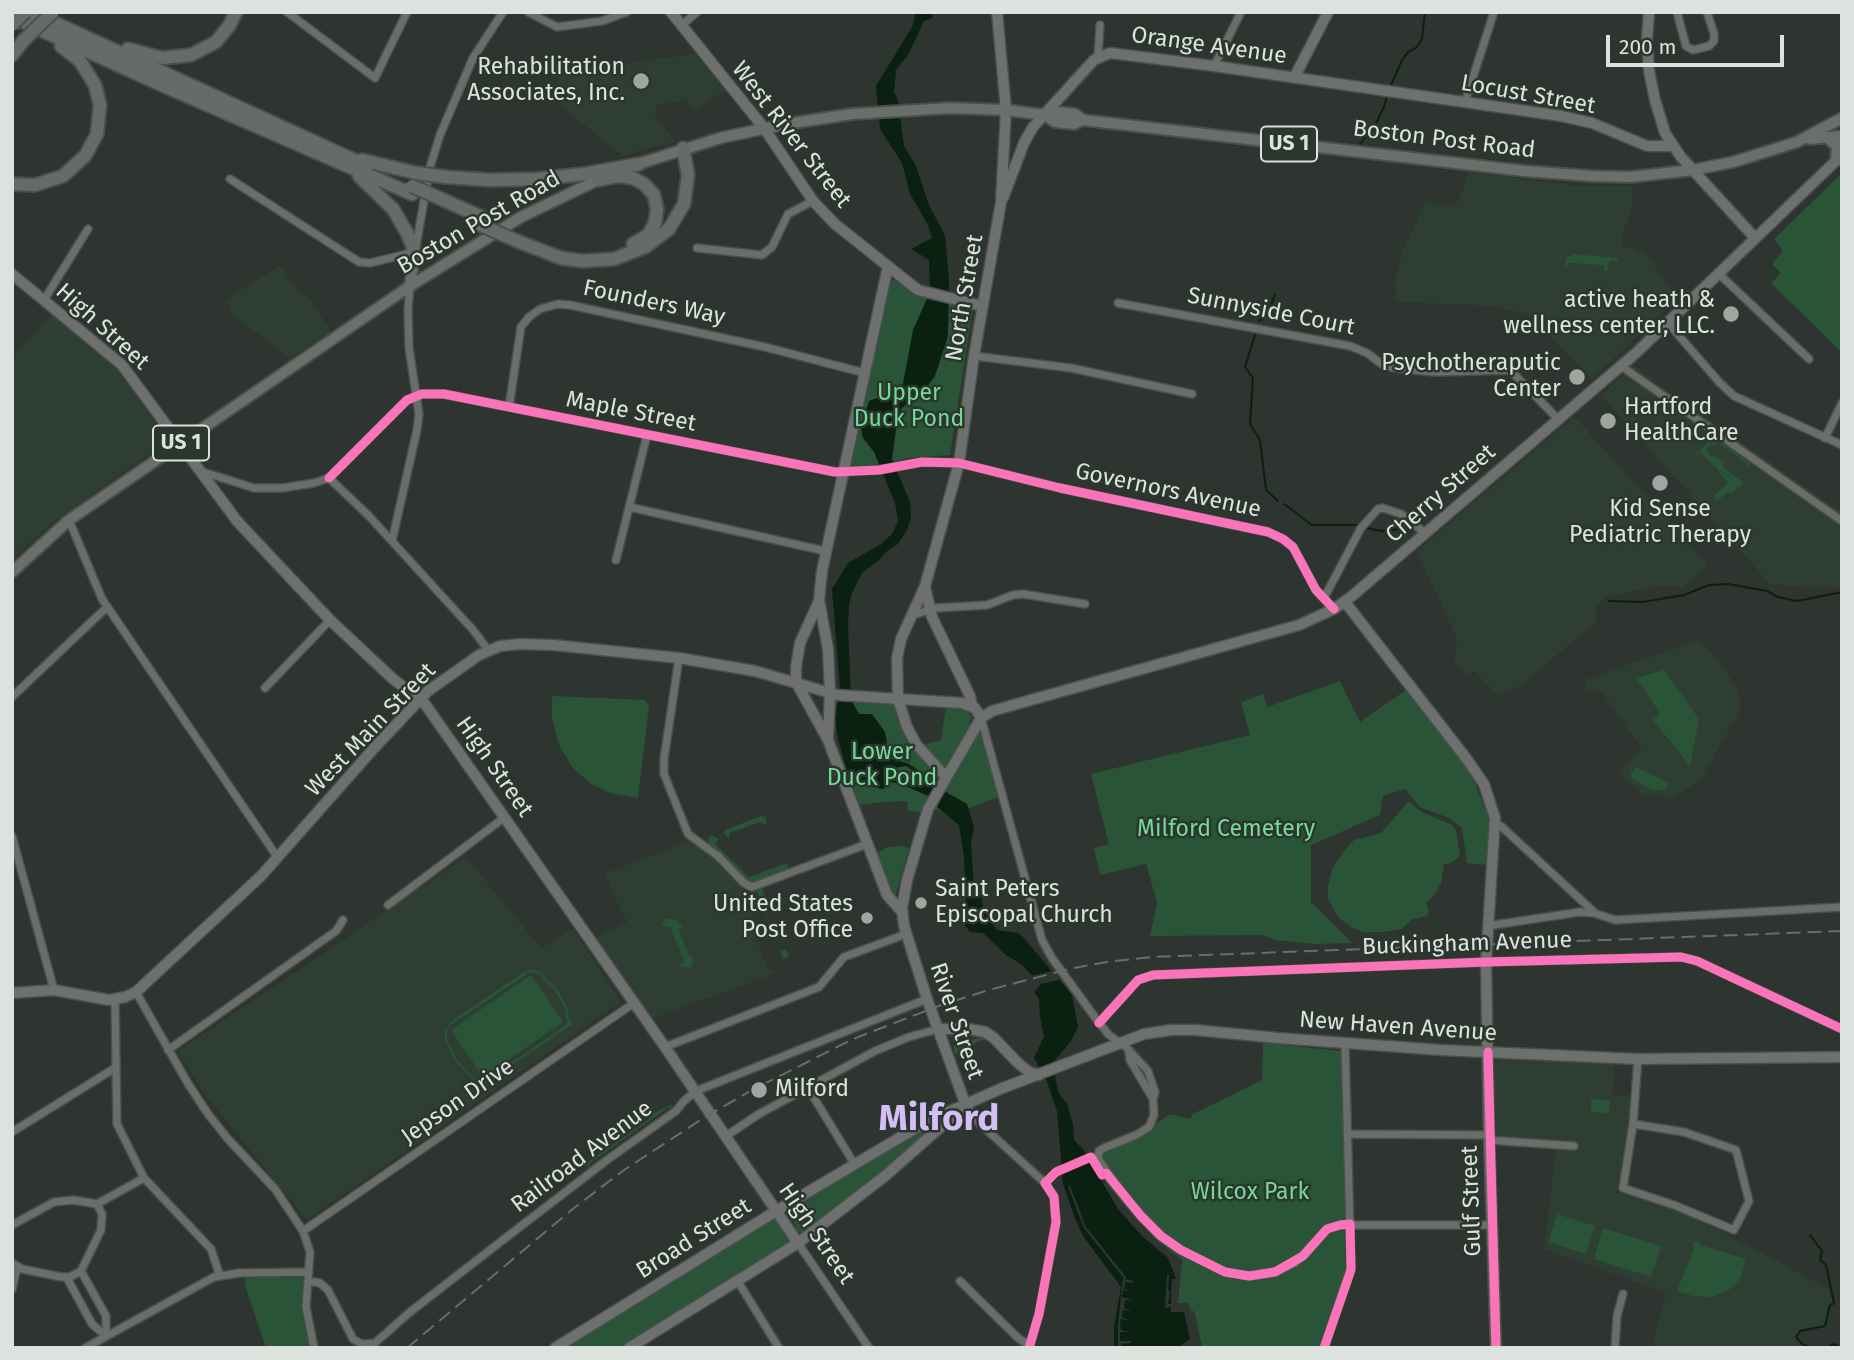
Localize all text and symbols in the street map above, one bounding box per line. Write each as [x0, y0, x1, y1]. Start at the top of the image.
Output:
street label: Orange Avenue [1130, 21, 1288, 71]
scale bar [1609, 21, 1787, 65]
text: 200 m [1619, 34, 1676, 60]
place label: Rehabilitation Associates, Inc. [467, 54, 625, 108]
street label: West River Street [725, 56, 857, 214]
street label: Locust Street [1459, 70, 1597, 120]
marker: Rehabilitation Associates, Inc. [631, 71, 651, 91]
street label: Boston Post Road [1351, 115, 1537, 165]
road number: US 1 [1261, 127, 1317, 162]
street label: Boston Post Road [393, 165, 565, 281]
street label: North Street [940, 232, 990, 364]
street label: Founders Way [581, 275, 727, 331]
street label: High Street [50, 278, 154, 376]
street label: Sunnyside Court [1185, 282, 1357, 342]
place label: active heath & wellness center, LLC. [1503, 287, 1715, 341]
marker: active heath & wellness center, LLC. [1721, 304, 1741, 324]
place label: Psychotheraputic Center [1381, 350, 1561, 404]
marker: Psychotheraputic Center [1567, 367, 1587, 387]
park label: Upper Duck Pond [854, 380, 964, 434]
street label: Maple Street [564, 386, 698, 438]
place label: Hartford HealthCare [1624, 394, 1739, 448]
marker: Hartford HealthCare [1598, 411, 1618, 431]
road number: US 1 [153, 426, 209, 460]
street label: Cherry Street [1381, 439, 1501, 549]
street label: Governors Avenue [1073, 458, 1263, 524]
marker: Kid Sense Pediatric Therapy [1650, 473, 1670, 493]
place label: Kid Sense Pediatric Therapy [1569, 496, 1751, 550]
street label: West Main Street [300, 657, 442, 803]
street label: High Street [449, 712, 539, 822]
park label: Lower Duck Pond [827, 739, 937, 793]
park label: Milford Cemetery [1137, 816, 1315, 844]
place label: Saint Peters Episcopal Church [935, 876, 1113, 930]
place label: United States Post Office [713, 891, 853, 945]
marker: Saint Peters Episcopal Church [913, 895, 929, 911]
marker: United States Post Office [859, 910, 875, 926]
street label: Buckingham Avenue [1361, 927, 1573, 961]
street label: River Street [923, 959, 989, 1083]
street label: New Haven Avenue [1298, 1006, 1498, 1048]
street label: Jepson Drive [396, 1053, 520, 1151]
place label: Milford [775, 1076, 849, 1104]
marker: Milford [749, 1080, 769, 1100]
street label: Railroad Avenue [506, 1095, 658, 1219]
district label: Milford [879, 1098, 999, 1142]
street label: Gulf Street [1456, 1145, 1488, 1257]
street label: High Street [772, 1178, 860, 1290]
park label: Wilcox Park [1191, 1179, 1309, 1207]
street label: Broad Street [632, 1193, 756, 1285]

